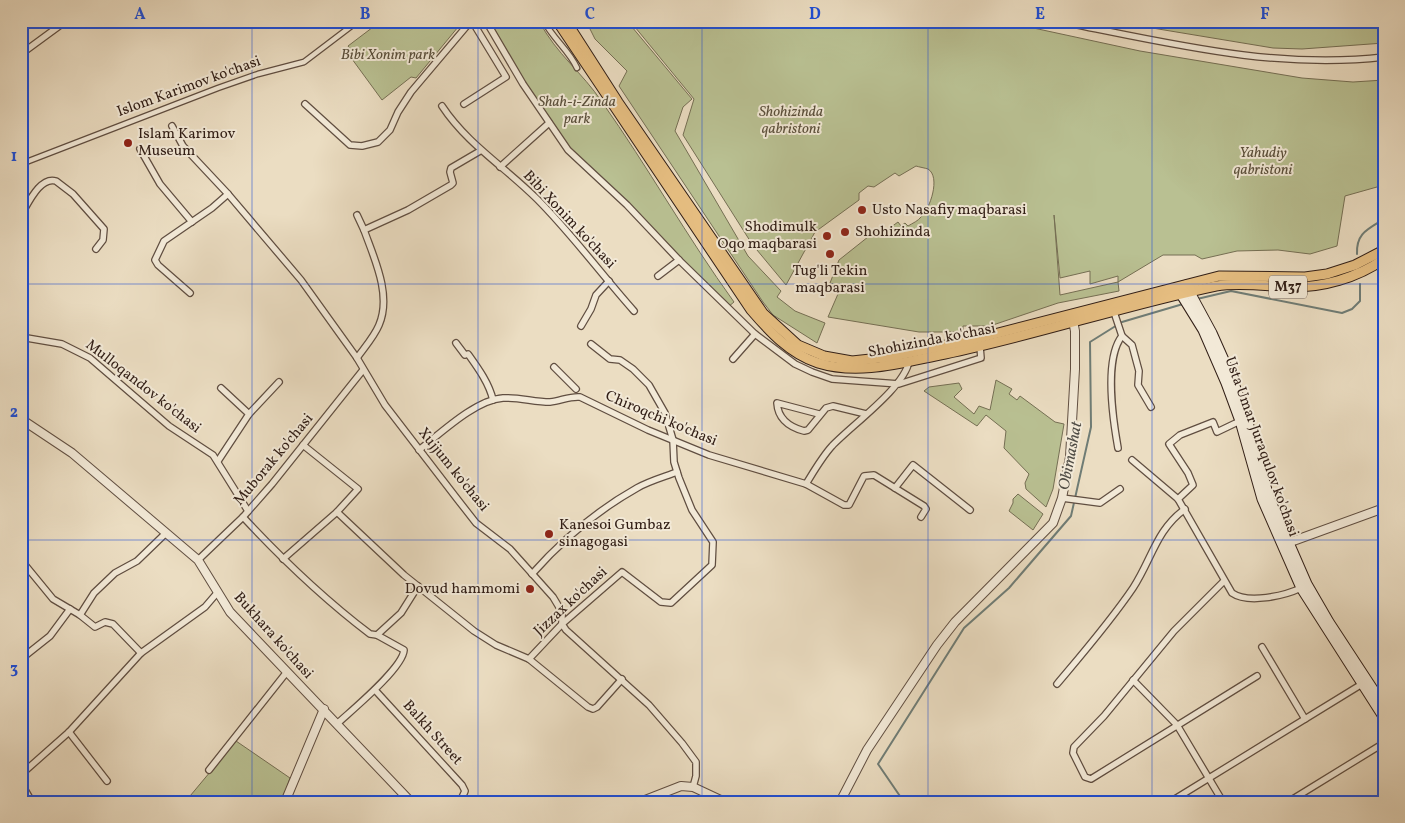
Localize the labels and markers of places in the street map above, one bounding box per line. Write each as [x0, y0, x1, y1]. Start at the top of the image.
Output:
place label: Islam Karimov Museum [138, 124, 236, 162]
marker: Islam Karimov Museum [122, 137, 134, 149]
place label: Usto Nasafiy maqbarasi [872, 200, 1027, 221]
marker: Usto Nasafiy maqbarasi [856, 204, 868, 216]
place label: Shodimulk Oqo maqbarasi [718, 217, 817, 255]
place label: Shohizinda [855, 222, 930, 243]
marker: Shohizinda [839, 226, 851, 238]
marker: Shodimulk Oqo maqbarasi [821, 230, 833, 242]
marker: Tug'li Tekin maqbarasi [824, 248, 836, 260]
place label: Tug'li Tekin maqbarasi [792, 261, 868, 299]
place label: Kanesoi Gumbaz sinagogasi [559, 515, 671, 553]
marker: Kanesoi Gumbaz sinagogasi [543, 528, 555, 540]
place label: Dovud hammomi [405, 579, 520, 600]
marker: Dovud hammomi [524, 583, 536, 595]

